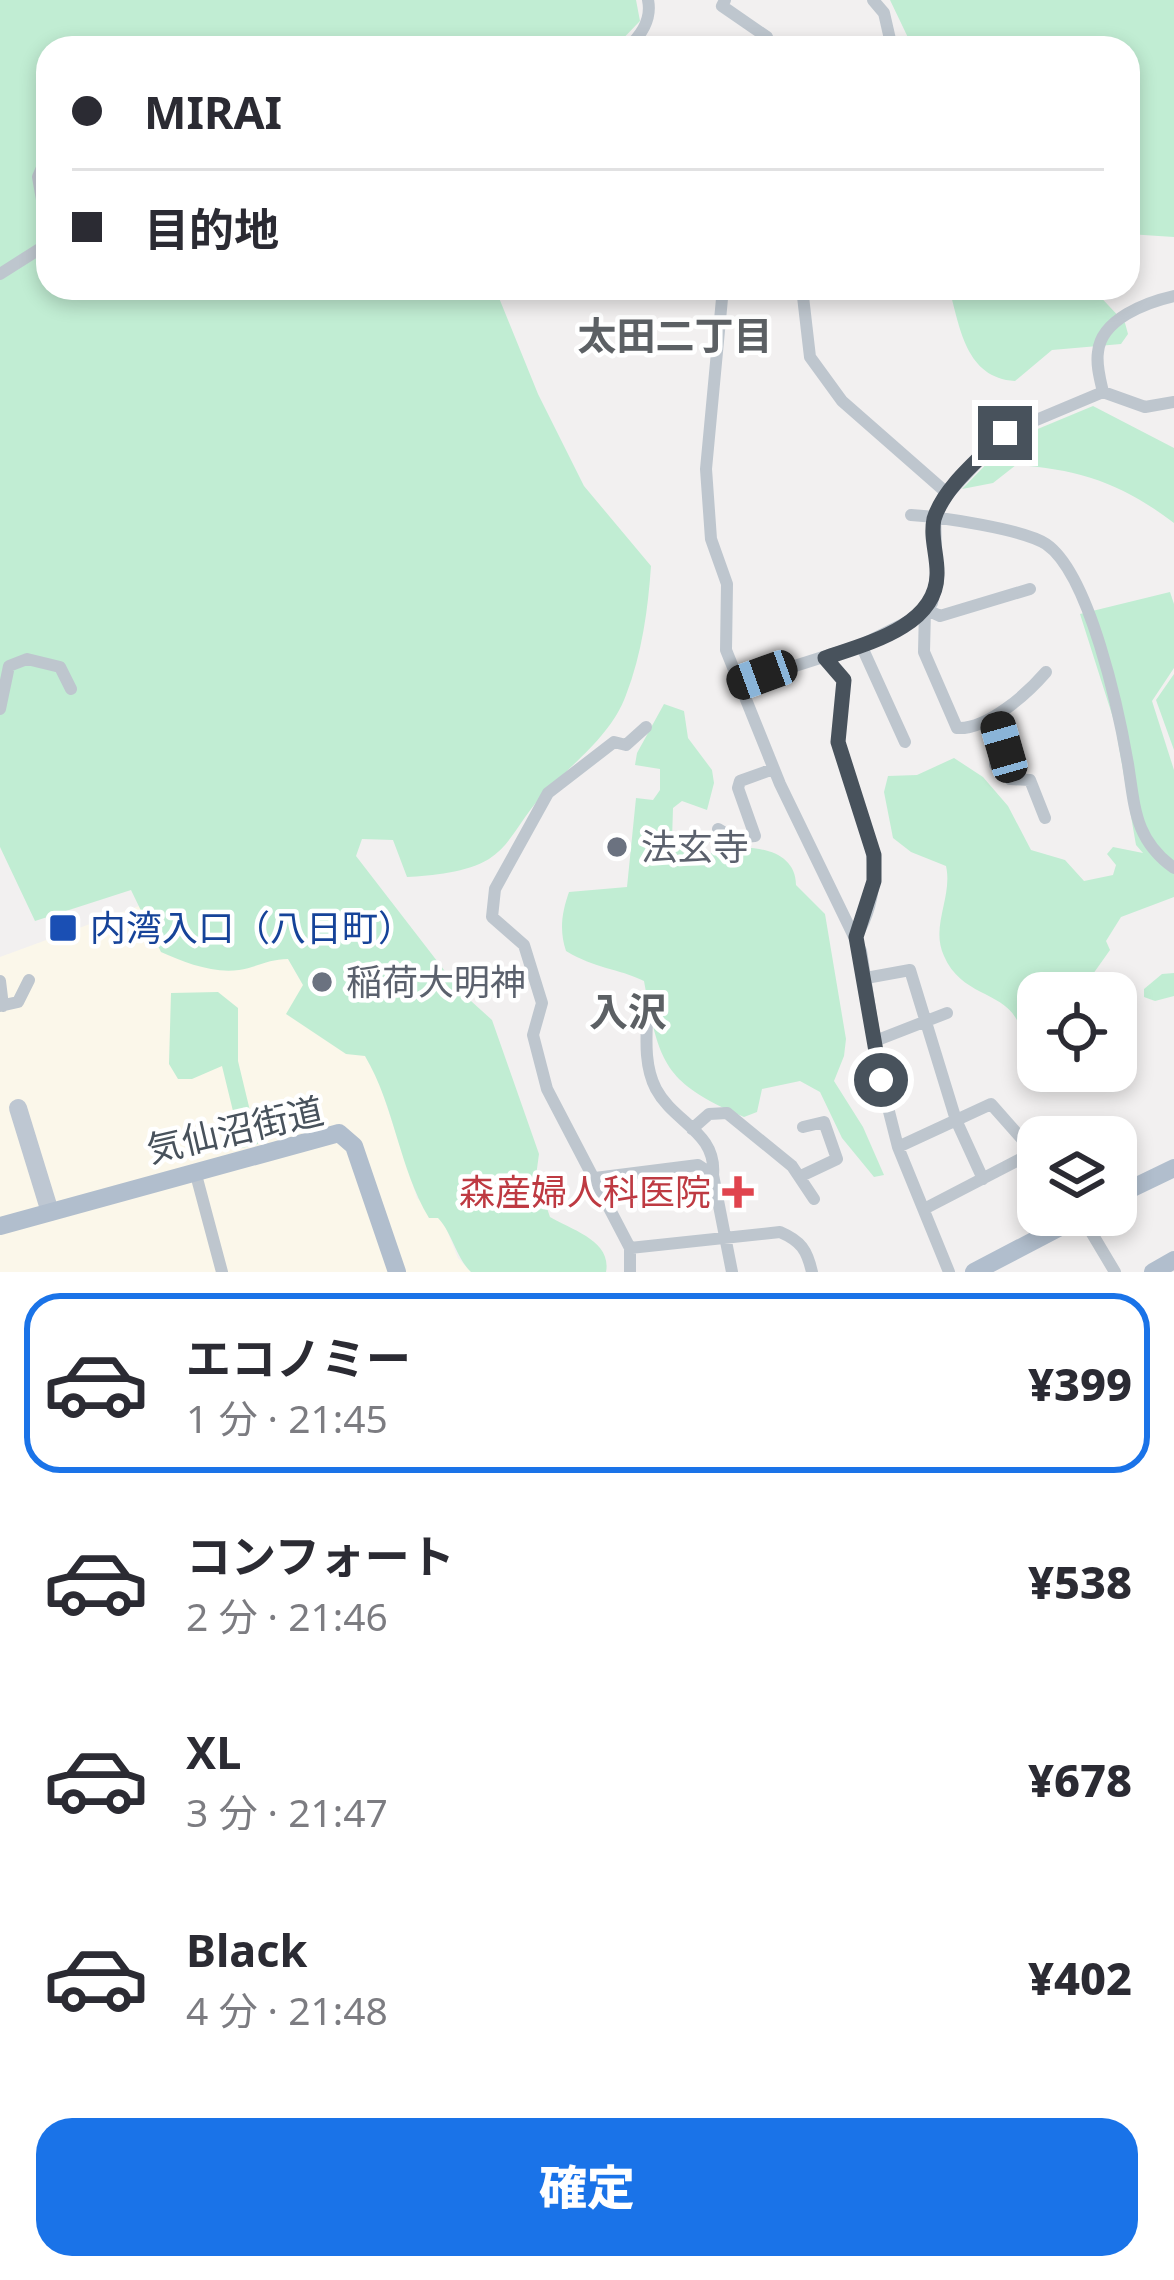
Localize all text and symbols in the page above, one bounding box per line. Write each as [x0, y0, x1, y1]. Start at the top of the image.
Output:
text: MIRAI [144, 81, 282, 142]
text: 目的地 [144, 198, 279, 259]
district label: 太田二丁目 [577, 308, 773, 361]
route end [978, 406, 1032, 460]
car [722, 646, 802, 704]
car [977, 707, 1031, 787]
place label: 法玄寺 [641, 822, 749, 871]
marker: 法玄寺 [604, 834, 630, 860]
place label: 内湾入口（八日町） [90, 903, 414, 952]
marker: 内湾入口（八日町） [47, 912, 79, 944]
place label: 稲荷大明神 [346, 957, 526, 1006]
marker: 稲荷大明神 [309, 969, 335, 995]
map controls [1017, 972, 1137, 1236]
button: locate [1017, 972, 1137, 1092]
district label: 入沢 [589, 984, 667, 1037]
route start [854, 1053, 908, 1107]
street label: 気仙沼街道 [142, 1085, 328, 1174]
button: layers [1017, 1116, 1137, 1236]
place label: 森産婦人科医院 [459, 1167, 711, 1216]
marker: 森産婦人科医院 [722, 1176, 754, 1208]
text: エコノミー [186, 1327, 411, 1388]
icon: car [42, 1329, 150, 1437]
text: ¥399 [1028, 1353, 1132, 1414]
text: 1 分 · 21:45 [186, 1391, 388, 1444]
text: コンフォート [186, 1525, 455, 1586]
icon: car [42, 1527, 150, 1635]
text: ¥538 [1028, 1551, 1132, 1612]
text: 2 分 · 21:46 [186, 1589, 388, 1642]
text: XL [186, 1721, 241, 1782]
icon: car [42, 1725, 150, 1833]
text: ¥678 [1028, 1749, 1132, 1810]
text: 3 分 · 21:47 [186, 1785, 388, 1838]
text: Black [186, 1919, 307, 1980]
icon: car [42, 1923, 150, 2031]
text: ¥402 [1028, 1947, 1132, 2008]
text: 4 分 · 21:48 [186, 1983, 388, 2036]
button: 確定 [36, 2118, 1138, 2256]

